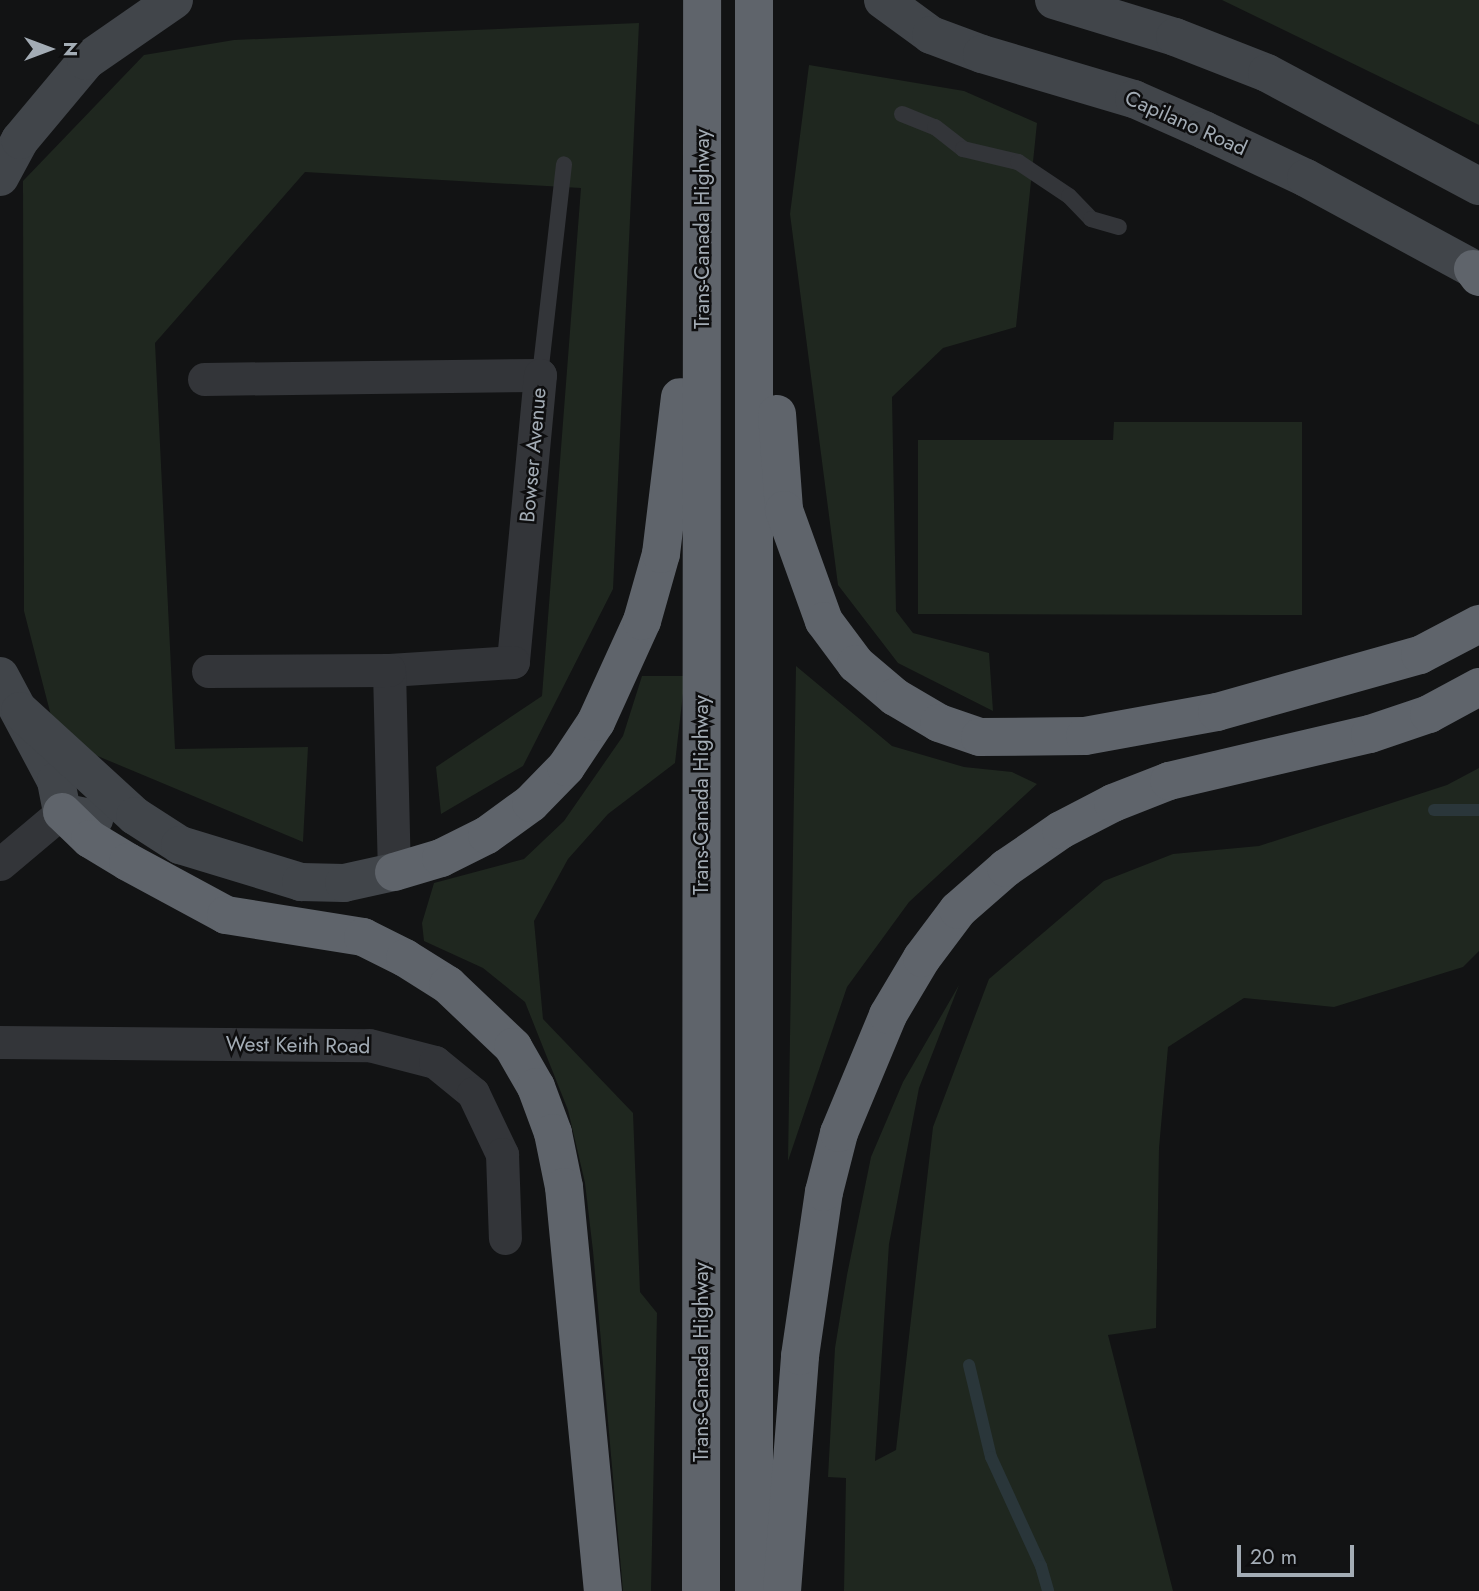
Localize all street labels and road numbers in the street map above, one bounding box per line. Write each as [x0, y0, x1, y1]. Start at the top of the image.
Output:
street label: Capilano Road [1121, 85, 1251, 161]
street label: Trans-Canada Highway [689, 129, 715, 329]
street label: Bowser Avenue [515, 386, 551, 524]
street label: Trans-Canada Highway [688, 695, 714, 895]
street label: West Keith Road [225, 1031, 371, 1059]
street label: Trans-Canada Highway [688, 1262, 714, 1462]

